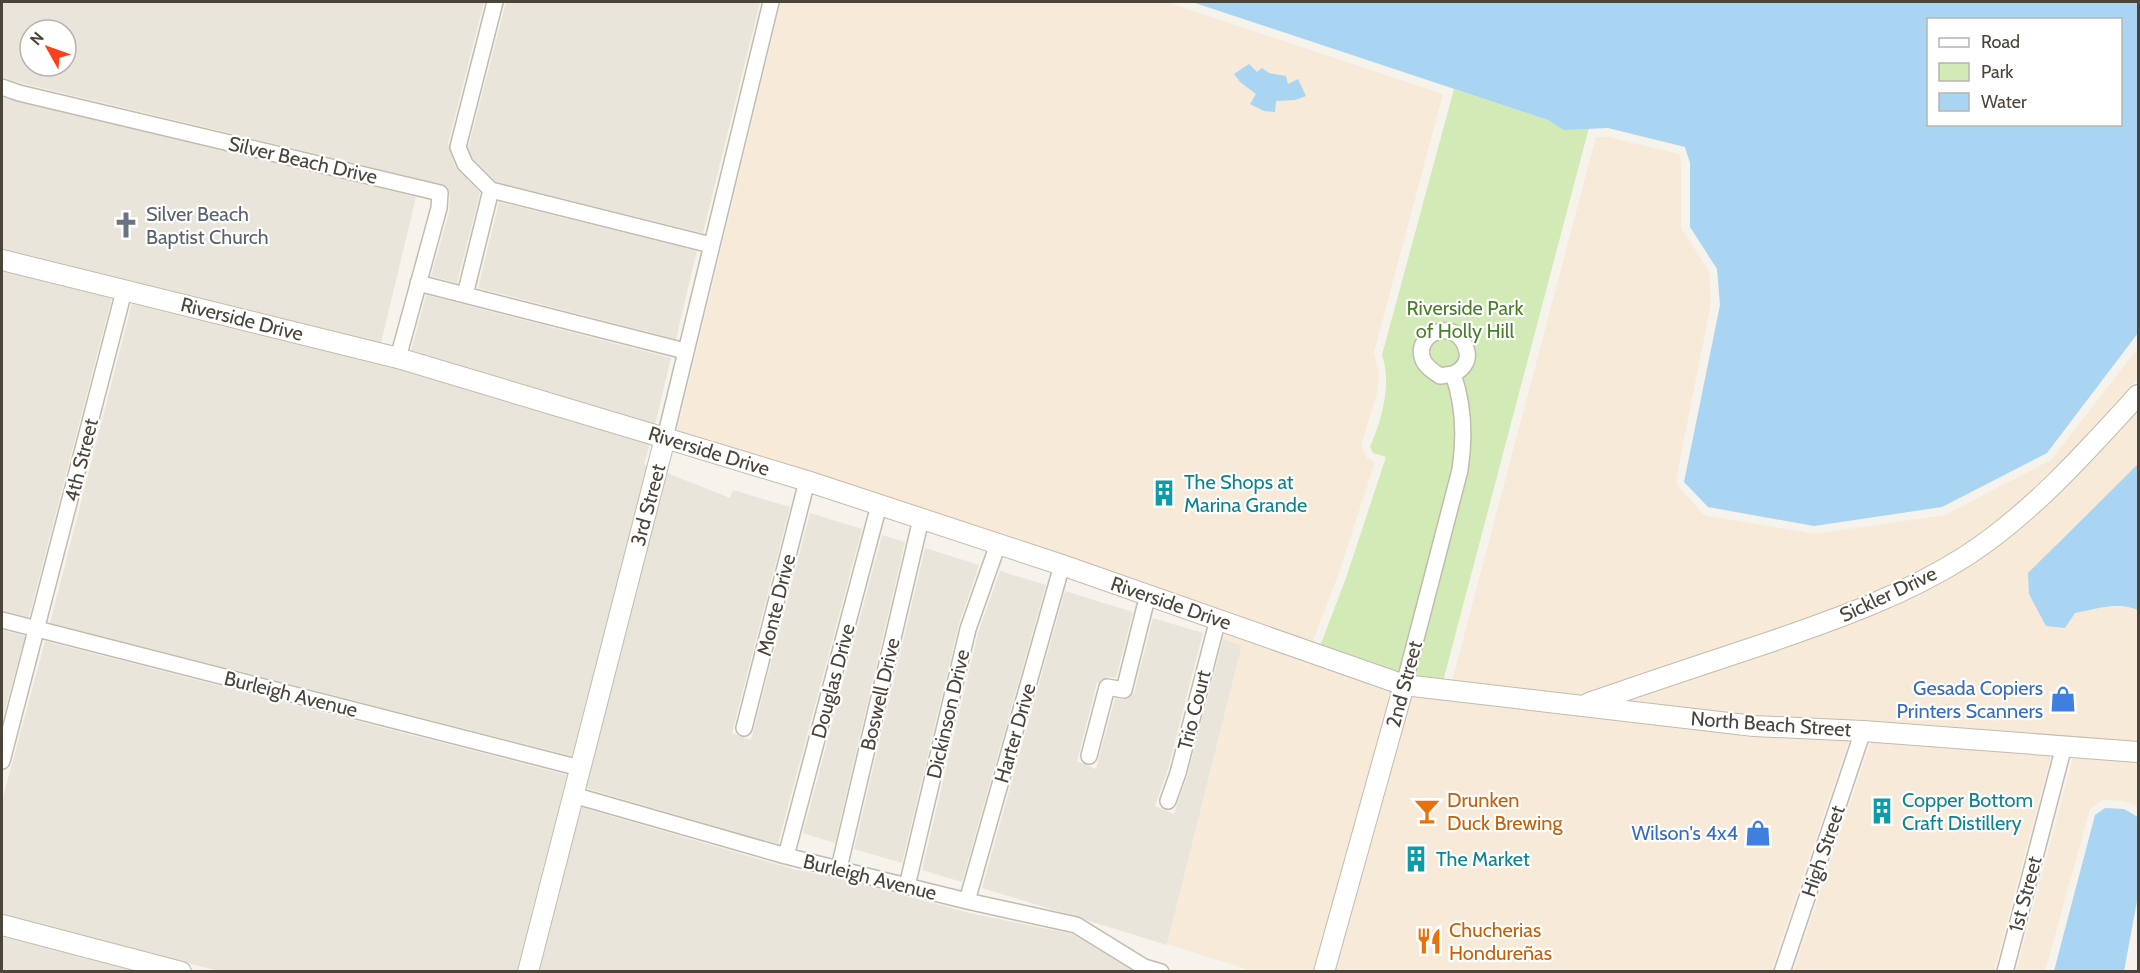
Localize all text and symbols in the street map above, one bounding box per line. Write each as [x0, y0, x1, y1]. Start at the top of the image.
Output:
north arrow [18, 18, 78, 78]
legend [1927, 18, 2122, 126]
text: N [26, 28, 48, 49]
text: Road [1981, 31, 2020, 53]
text: Park [1981, 61, 2014, 83]
text: Water [1981, 91, 2027, 113]
street label: Silver Beach Drive [226, 131, 380, 189]
place label: Silver Beach Baptist Church [146, 202, 269, 249]
church icon: Silver Beach Baptist Church [111, 210, 141, 240]
street label: Riverside Drive [178, 292, 306, 346]
park label: Riverside Park of Holly Hill [1407, 296, 1523, 343]
street label: 4th Street [59, 416, 103, 504]
street label: Riverside Drive [645, 421, 773, 481]
street label: 3rd Street [626, 461, 671, 549]
place label: The Shops at Marina Grande [1184, 470, 1307, 517]
building icon: The Shops at Marina Grande [1149, 478, 1179, 508]
street label: Monte Drive [752, 552, 800, 658]
street label: Sickler Drive [1836, 561, 1940, 627]
street label: Riverside Drive [1108, 571, 1234, 635]
street label: Douglas Drive [806, 621, 860, 741]
street label: Boswell Drive [855, 635, 905, 753]
street label: 2nd Street [1381, 638, 1427, 730]
street label: Dickinson Drive [921, 647, 975, 781]
street label: Burleigh Avenue [222, 666, 360, 722]
street label: Trio Court [1172, 667, 1216, 752]
place label: Gesada Copiers Printers Scanners [1897, 676, 2043, 723]
street label: Harter Drive [989, 680, 1041, 786]
shop icon: Gesada Copiers Printers Scanners [2048, 684, 2078, 714]
street label: North Beach Street [1690, 706, 1852, 742]
place label: Drunken Duck Brewing [1447, 788, 1563, 835]
place label: Copper Bottom Craft Distillery [1902, 788, 2033, 835]
bar icon: Drunken Duck Brewing [1412, 796, 1442, 826]
building icon: Copper Bottom Craft Distillery [1867, 796, 1897, 826]
street label: High Street [1796, 802, 1850, 900]
shop icon: Wilson's 4x4 [1743, 818, 1773, 848]
place label: Wilson's 4x4 [1632, 821, 1738, 845]
building icon: The Market [1401, 844, 1431, 874]
place label: The Market [1436, 847, 1530, 871]
street label: Burleigh Avenue [801, 849, 939, 905]
street label: 1st Street [2003, 853, 2047, 935]
place label: Chucherias Hondureñas [1449, 918, 1552, 965]
restaurant icon: Chucherias Hondureñas [1414, 926, 1444, 956]

